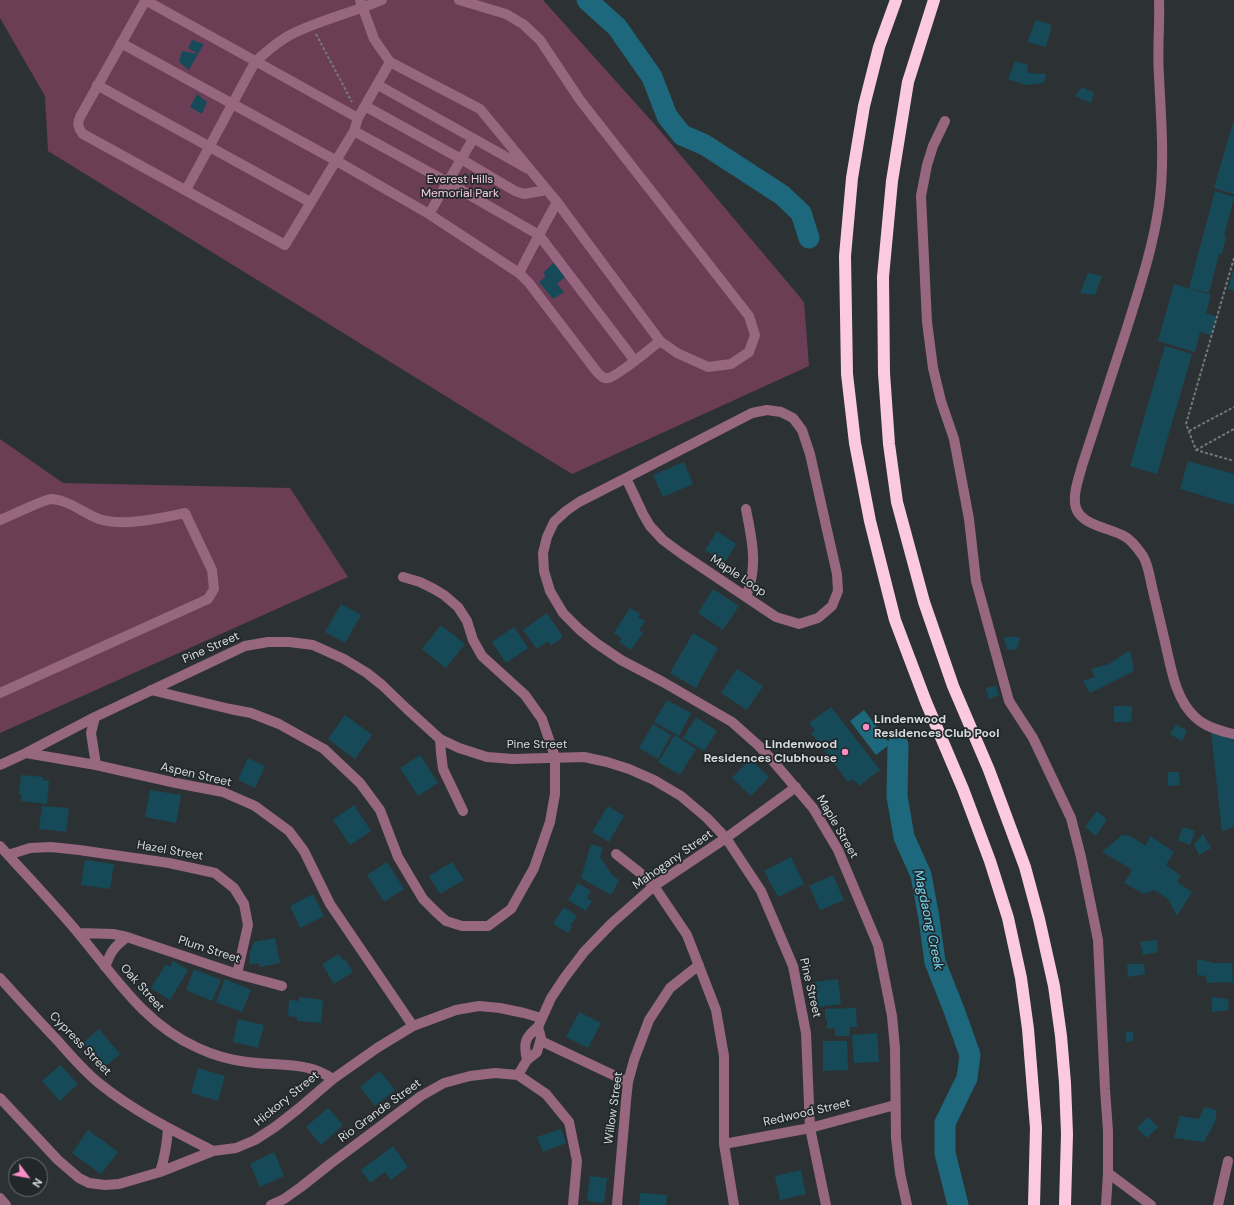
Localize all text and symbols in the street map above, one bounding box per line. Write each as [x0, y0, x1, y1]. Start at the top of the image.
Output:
park label: Everest Hills Memorial Park [421, 173, 499, 201]
street label: Maple Loop [707, 552, 769, 600]
street label: Pine Street [180, 629, 242, 667]
place label: Lindenwood Residences Club Pool [874, 713, 999, 741]
marker: Lindenwood Residences Club Pool [861, 722, 871, 732]
street label: Pine Street [507, 738, 567, 752]
place label: Lindenwood Residences Clubhouse [704, 738, 837, 766]
marker: Lindenwood Residences Clubhouse [840, 747, 850, 757]
street label: Aspen Street [159, 760, 233, 790]
street label: Maple Street [813, 793, 861, 861]
street label: Mahogany Street [630, 827, 716, 893]
street label: Hazel Street [136, 838, 204, 864]
water label: Magdaong Creek [910, 869, 946, 971]
street label: Plum Street [176, 933, 242, 967]
street label: Pine Street [796, 957, 824, 1019]
street label: Oak Street [117, 961, 167, 1015]
street label: Cypress Street [46, 1009, 114, 1079]
street label: Hickory Street [252, 1069, 322, 1129]
street label: Willow Street [602, 1071, 626, 1145]
street label: Rio Grande Street [336, 1076, 424, 1146]
street label: Redwood Street [762, 1096, 852, 1130]
north arrow [8, 1157, 48, 1197]
text: N [29, 1176, 45, 1190]

